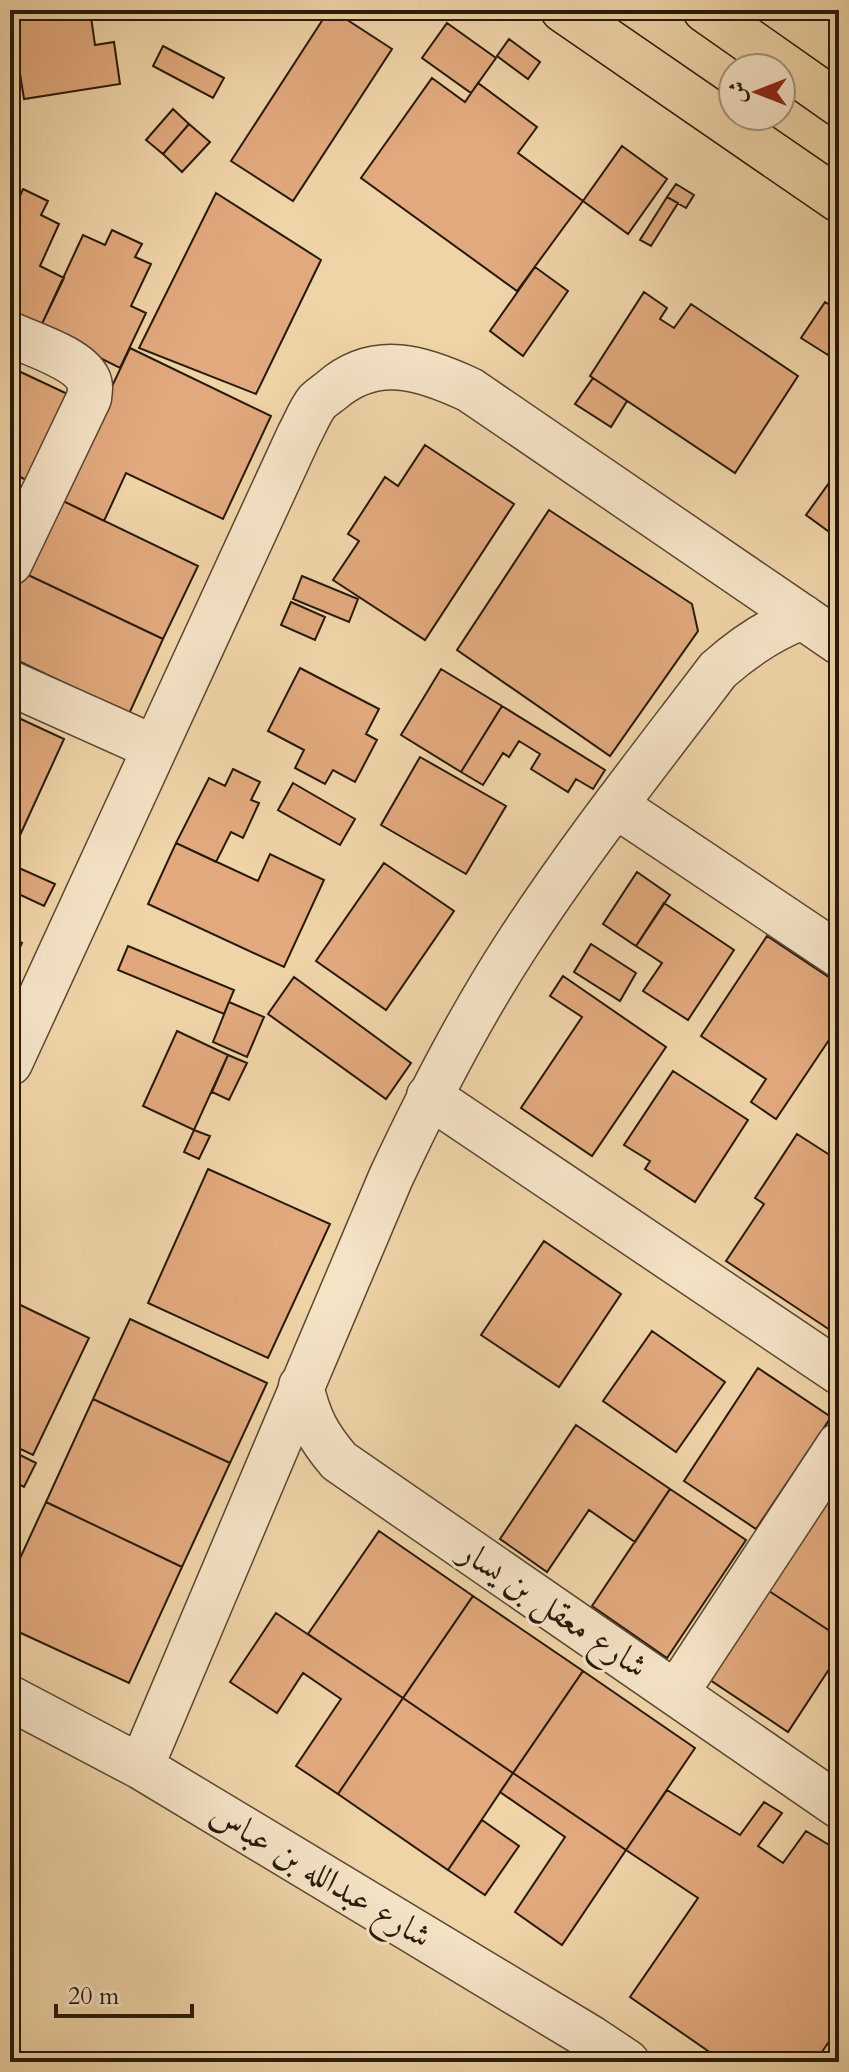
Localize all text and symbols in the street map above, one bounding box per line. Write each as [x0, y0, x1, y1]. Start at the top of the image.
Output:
north arrow [717, 52, 797, 132]
text: ش [723, 81, 753, 103]
street label: شارع معقل بن يسار [446, 1527, 657, 1693]
street label: شارع عبدالله بن عباس [199, 1791, 440, 1964]
scale bar [56, 1968, 192, 2018]
text: 20 m [68, 1980, 120, 2013]

